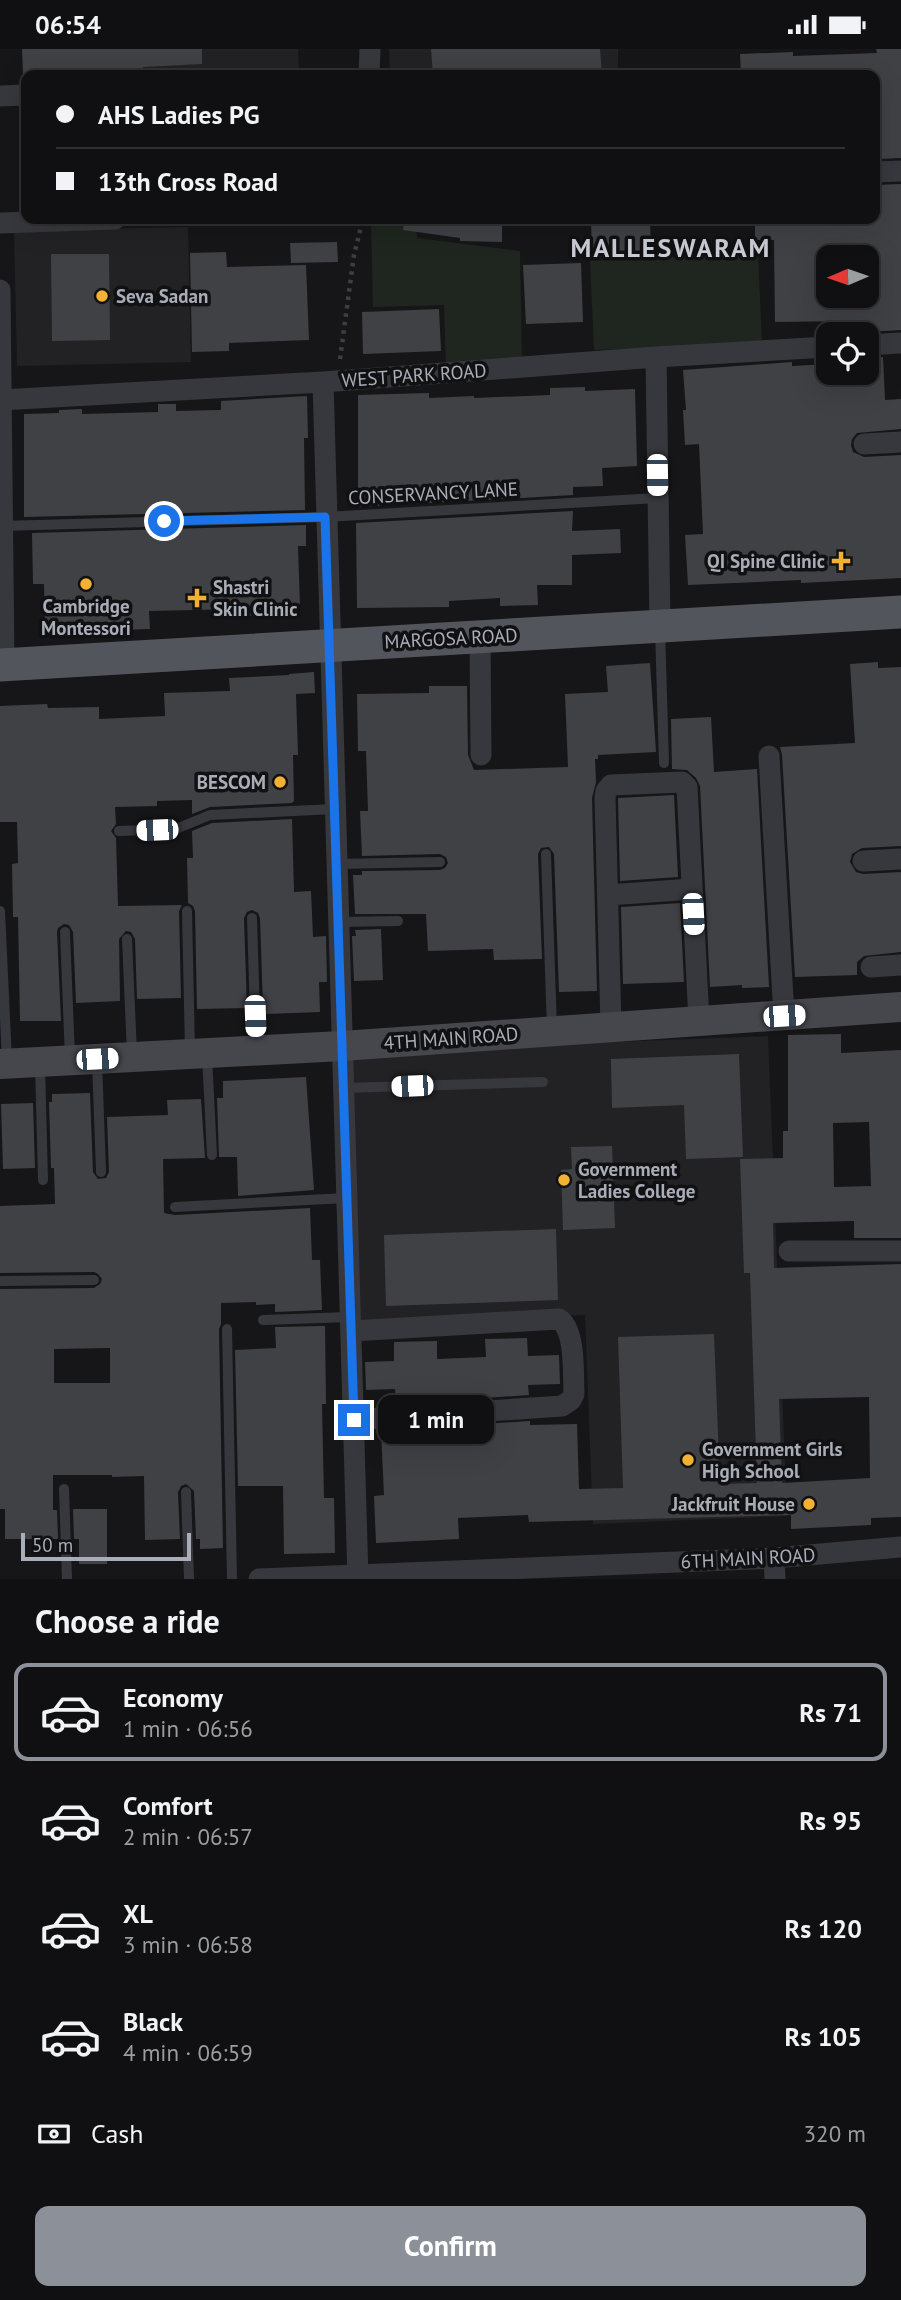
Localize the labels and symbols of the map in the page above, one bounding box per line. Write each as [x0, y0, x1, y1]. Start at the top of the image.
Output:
district label: MALLESWARAM [571, 231, 771, 264]
north arrow [816, 245, 878, 308]
place label: Seva Sadan [116, 284, 208, 308]
marker: Seva Sadan [94, 288, 110, 304]
street label: WEST PARK ROAD [341, 358, 487, 392]
car [647, 454, 668, 496]
street label: CONSERVANCY LANE [347, 477, 519, 509]
route start [148, 505, 180, 537]
place label: QI Spine Clinic [707, 549, 825, 573]
marker: QI Spine Clinic [831, 551, 851, 571]
place label: Shastri Skin Clinic [213, 575, 297, 621]
marker: Cambridge Montessori [78, 576, 94, 592]
marker: Shastri Skin Clinic [187, 588, 207, 608]
place label: Cambridge Montessori [41, 594, 131, 640]
street label: MARGOSA ROAD [384, 623, 518, 653]
place label: BESCOM [197, 770, 266, 794]
marker: BESCOM [272, 774, 288, 790]
car [136, 819, 179, 841]
car [682, 892, 705, 936]
car [244, 995, 267, 1037]
car [763, 1004, 806, 1028]
street label: 4TH MAIN ROAD [383, 1021, 519, 1055]
car [76, 1047, 119, 1071]
car [391, 1075, 434, 1097]
place label: Government Ladies College [578, 1157, 695, 1203]
marker: Government Ladies College [556, 1172, 572, 1188]
callout: 1 min [378, 1395, 494, 1445]
route end [338, 1404, 370, 1436]
place label: Government Girls High School [702, 1437, 843, 1483]
marker: Government Girls High School [680, 1452, 696, 1468]
place label: Jackfruit House [671, 1492, 795, 1516]
marker: Jackfruit House [801, 1496, 817, 1512]
scale bar [21, 1530, 191, 1562]
street label: 6TH MAIN ROAD [680, 1542, 816, 1574]

